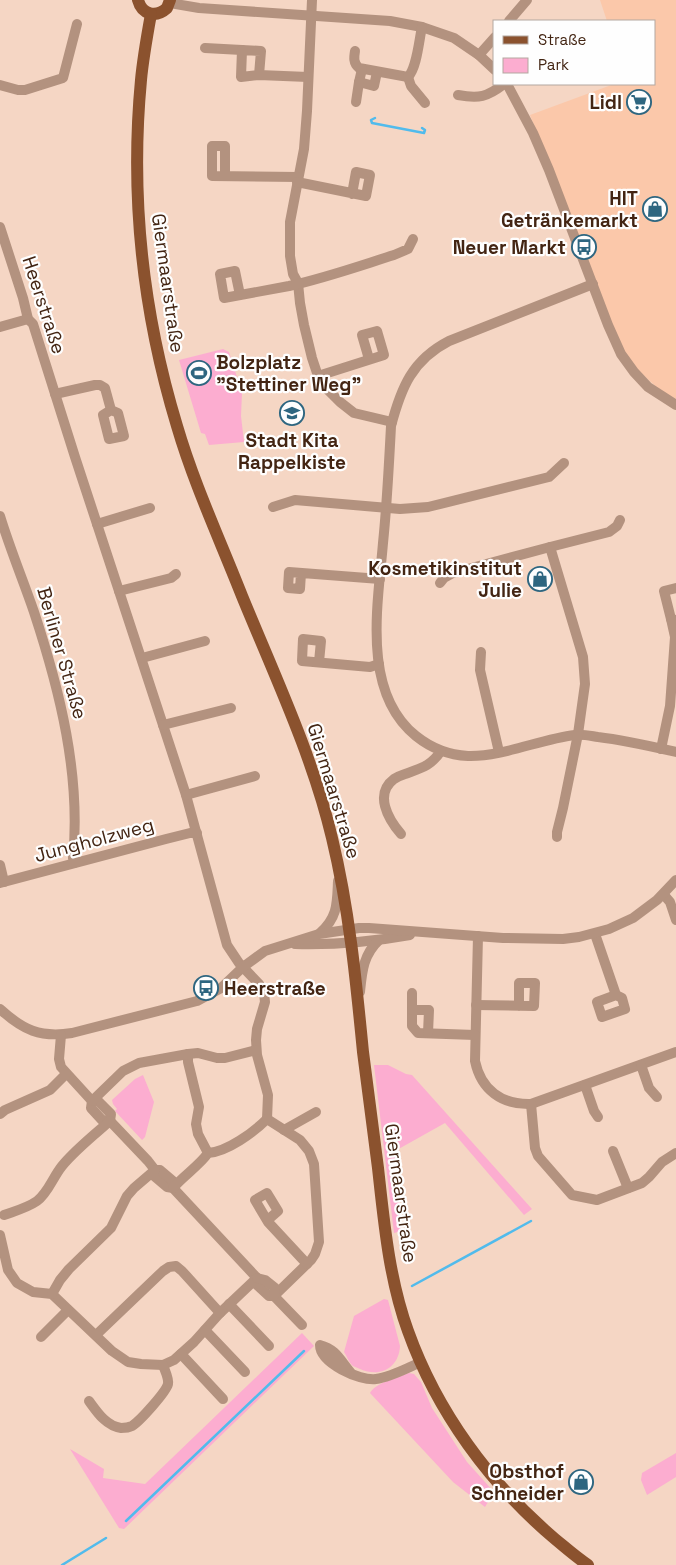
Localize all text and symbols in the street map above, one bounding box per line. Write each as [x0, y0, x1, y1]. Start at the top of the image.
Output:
legend [493, 20, 656, 85]
text: Straße [538, 30, 587, 49]
text: Park [538, 55, 569, 74]
supermarket icon: Lidl [626, 89, 652, 115]
place label: Lidl [589, 90, 622, 115]
place label: HIT Getränkemarkt [501, 186, 638, 233]
shop icon: HIT Getränkemarkt [642, 196, 668, 222]
street label: Giermaarstraße [146, 212, 190, 354]
bus stop icon: Neuer Markt [571, 234, 597, 260]
place label: Neuer Markt [453, 235, 566, 260]
street label: Heerstraße [16, 253, 72, 357]
place label: Bolzplatz "Stettiner Weg" [216, 350, 361, 397]
sports icon: Bolzplatz "Stettiner Weg" [186, 360, 212, 386]
school or university icon: Stadt Kita Rappelkiste [279, 400, 305, 426]
place label: Stadt Kita Rappelkiste [238, 428, 346, 475]
place label: Kosmetikinstitut Julie [368, 556, 522, 603]
shop icon: Kosmetikinstitut Julie [527, 566, 553, 592]
street label: Berliner Straße [31, 584, 93, 722]
street label: Giermaarstraße [302, 720, 366, 862]
street label: Jungholzweg [32, 812, 156, 868]
bus stop icon: Heerstraße [193, 975, 219, 1001]
place label: Heerstraße [224, 976, 326, 1001]
street label: Giermaarstraße [379, 1122, 423, 1264]
place label: Obsthof Schneider [471, 1459, 564, 1506]
shop icon: Obsthof Schneider [568, 1469, 594, 1495]

